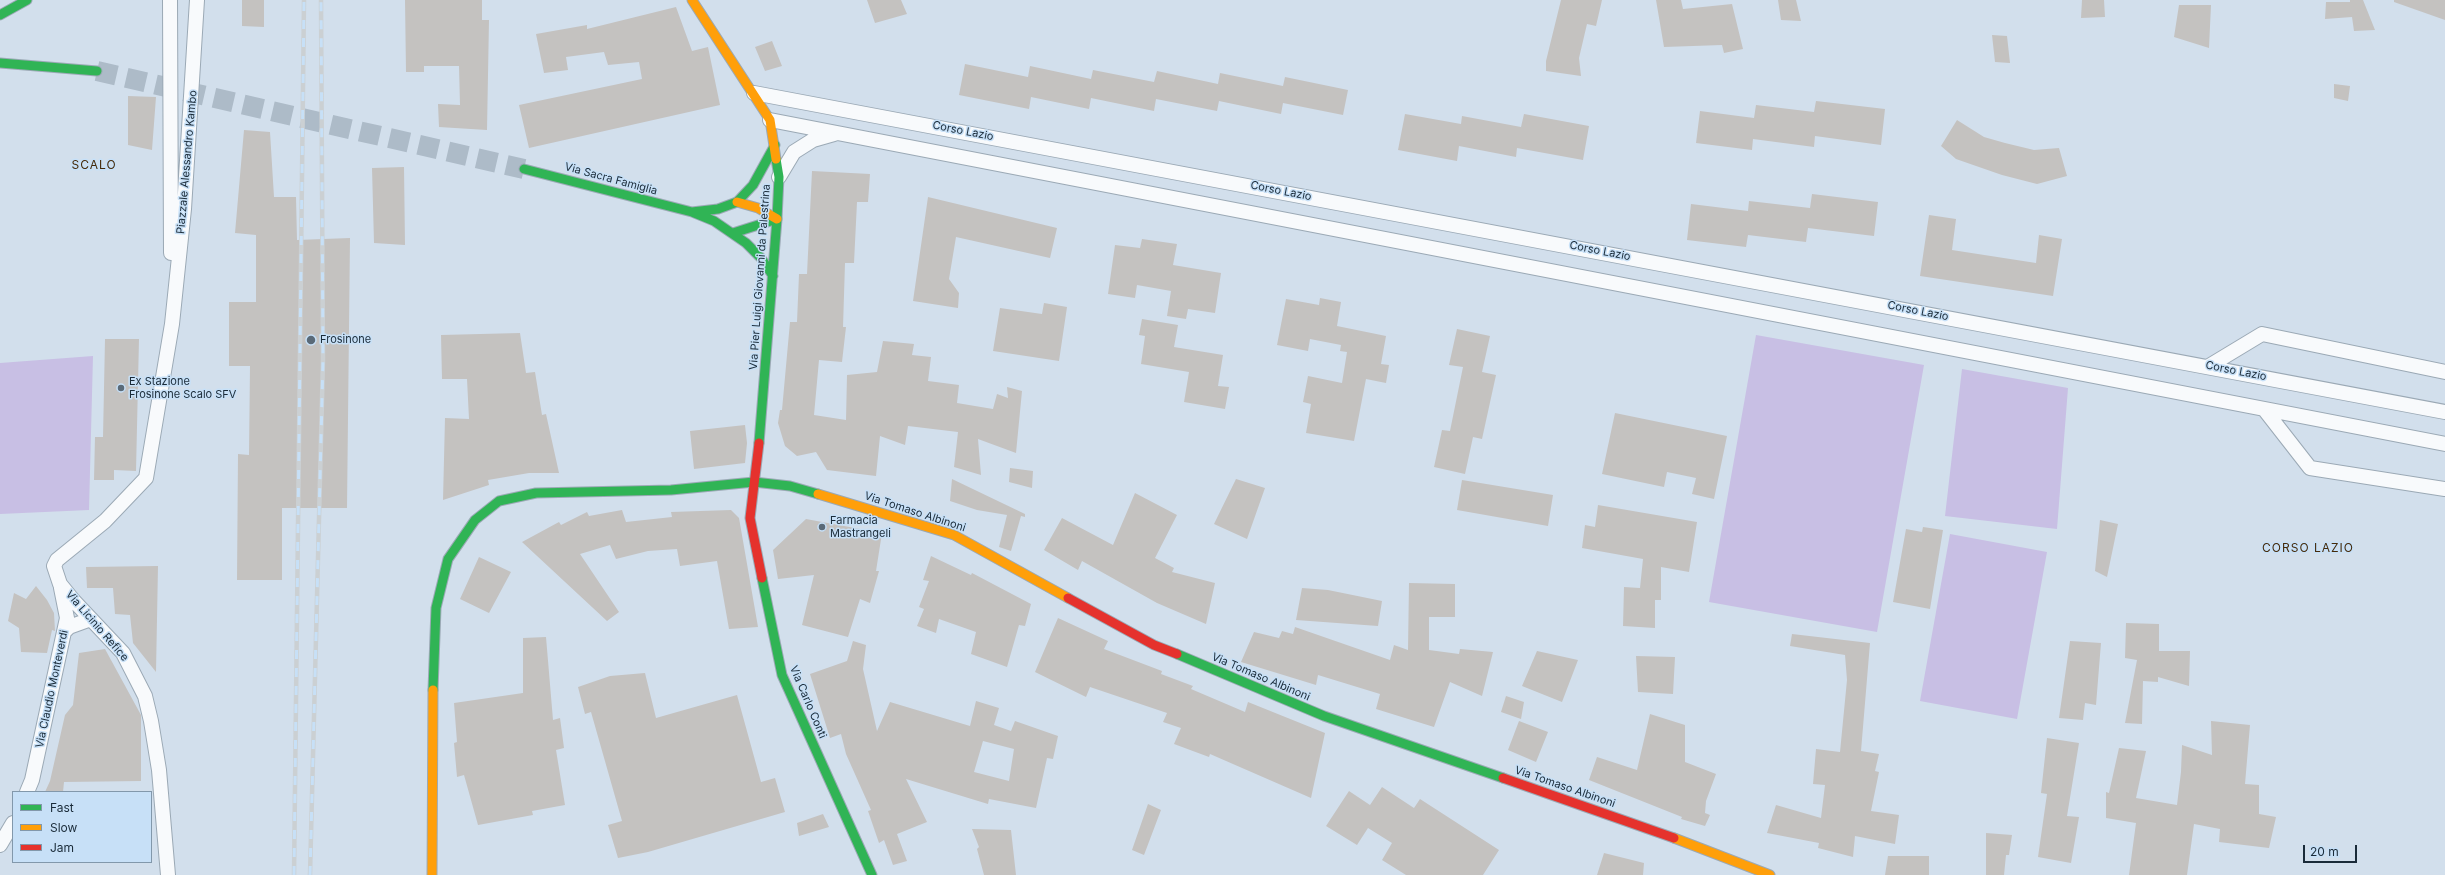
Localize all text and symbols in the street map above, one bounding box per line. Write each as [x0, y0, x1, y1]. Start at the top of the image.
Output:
street label: Piazzale Alessandro Kambo [174, 90, 200, 234]
street label: Corso Lazio [931, 119, 995, 143]
district label: SCALO [71, 158, 117, 172]
street label: Via Sacra Famiglia [563, 160, 659, 198]
street label: Corso Lazio [1249, 179, 1313, 203]
street label: Via Pier Luigi Giovanni da Palestrina [747, 184, 773, 370]
street label: Corso Lazio [1568, 239, 1632, 263]
street label: Corso Lazio [1886, 299, 1950, 323]
place label: Frosinone [320, 333, 371, 347]
marker: Frosinone [305, 334, 317, 346]
street label: Corso Lazio [2204, 359, 2268, 383]
place label: Ex Stazione Frosinone Scalo SFV [129, 375, 236, 401]
marker: Ex Stazione Frosinone Scalo SFV [116, 383, 126, 393]
street label: Via Tomaso Albinoni [863, 489, 967, 535]
place label: Farmacia Mastrangeli [830, 514, 891, 540]
marker: Farmacia Mastrangeli [817, 522, 827, 532]
district label: CORSO LAZIO [2262, 541, 2354, 555]
street label: Via Licinio Refice [63, 588, 131, 664]
street label: Via Claudio Monteverdi [33, 629, 71, 749]
street label: Via Tomaso Albinoni [1210, 650, 1312, 704]
street label: Via Carlo Conti [787, 664, 829, 740]
street label: Via Tomaso Albinoni [1513, 764, 1617, 810]
legend [12, 791, 152, 863]
text: Fast [50, 800, 74, 815]
text: Slow [50, 820, 77, 835]
scale bar [2305, 837, 2359, 863]
text: Jam [50, 840, 74, 855]
text: 20 m [2310, 844, 2339, 859]

